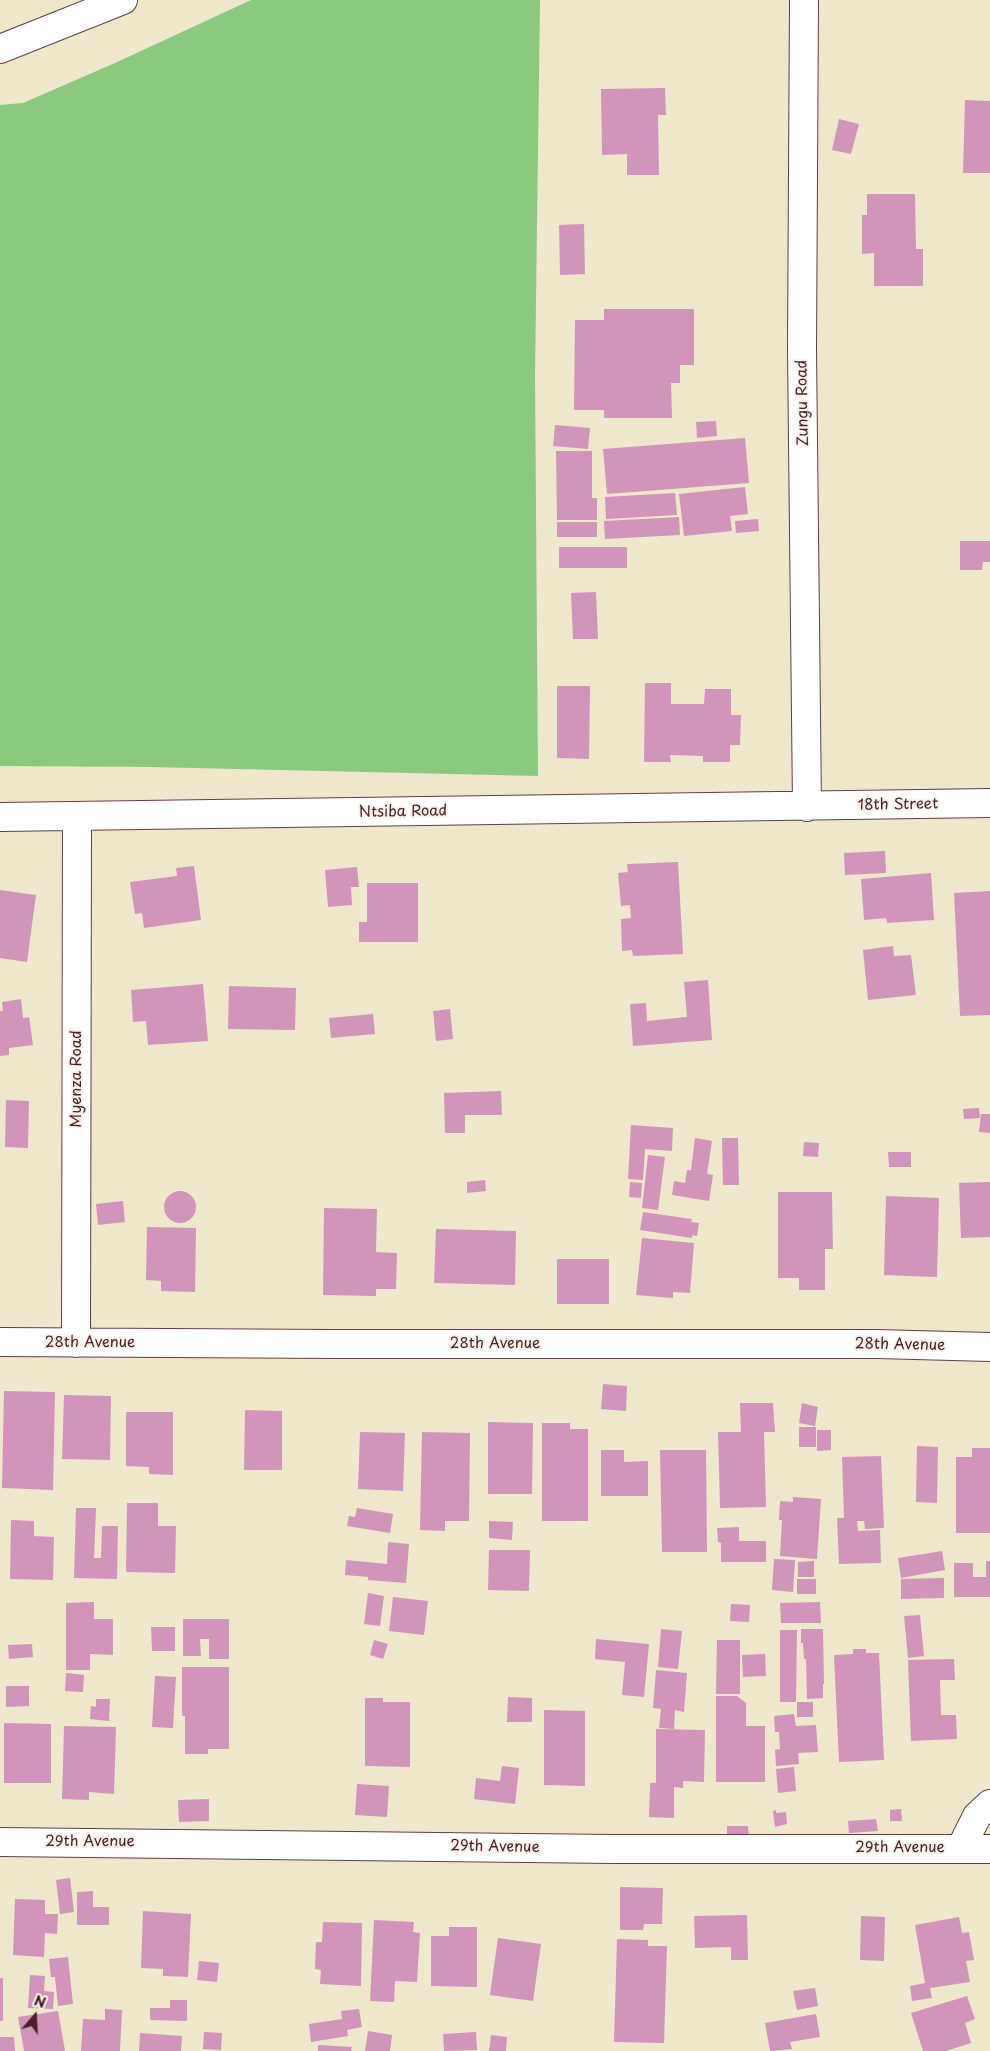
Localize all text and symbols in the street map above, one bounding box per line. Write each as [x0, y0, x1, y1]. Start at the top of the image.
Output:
street label: Zungu Road [793, 360, 813, 446]
street label: 18th Street [858, 795, 938, 815]
street label: Ntsiba Road [359, 802, 447, 822]
street label: Myenza Road [68, 1030, 86, 1128]
street label: 28th Avenue [45, 1334, 135, 1352]
street label: 28th Avenue [450, 1335, 540, 1353]
street label: 28th Avenue [855, 1335, 945, 1355]
street label: 29th Avenue [45, 1833, 135, 1851]
street label: 29th Avenue [450, 1837, 540, 1857]
street label: 29th Avenue [855, 1839, 945, 1857]
text: N [31, 1990, 49, 2013]
north arrow [10, 1991, 60, 2041]

